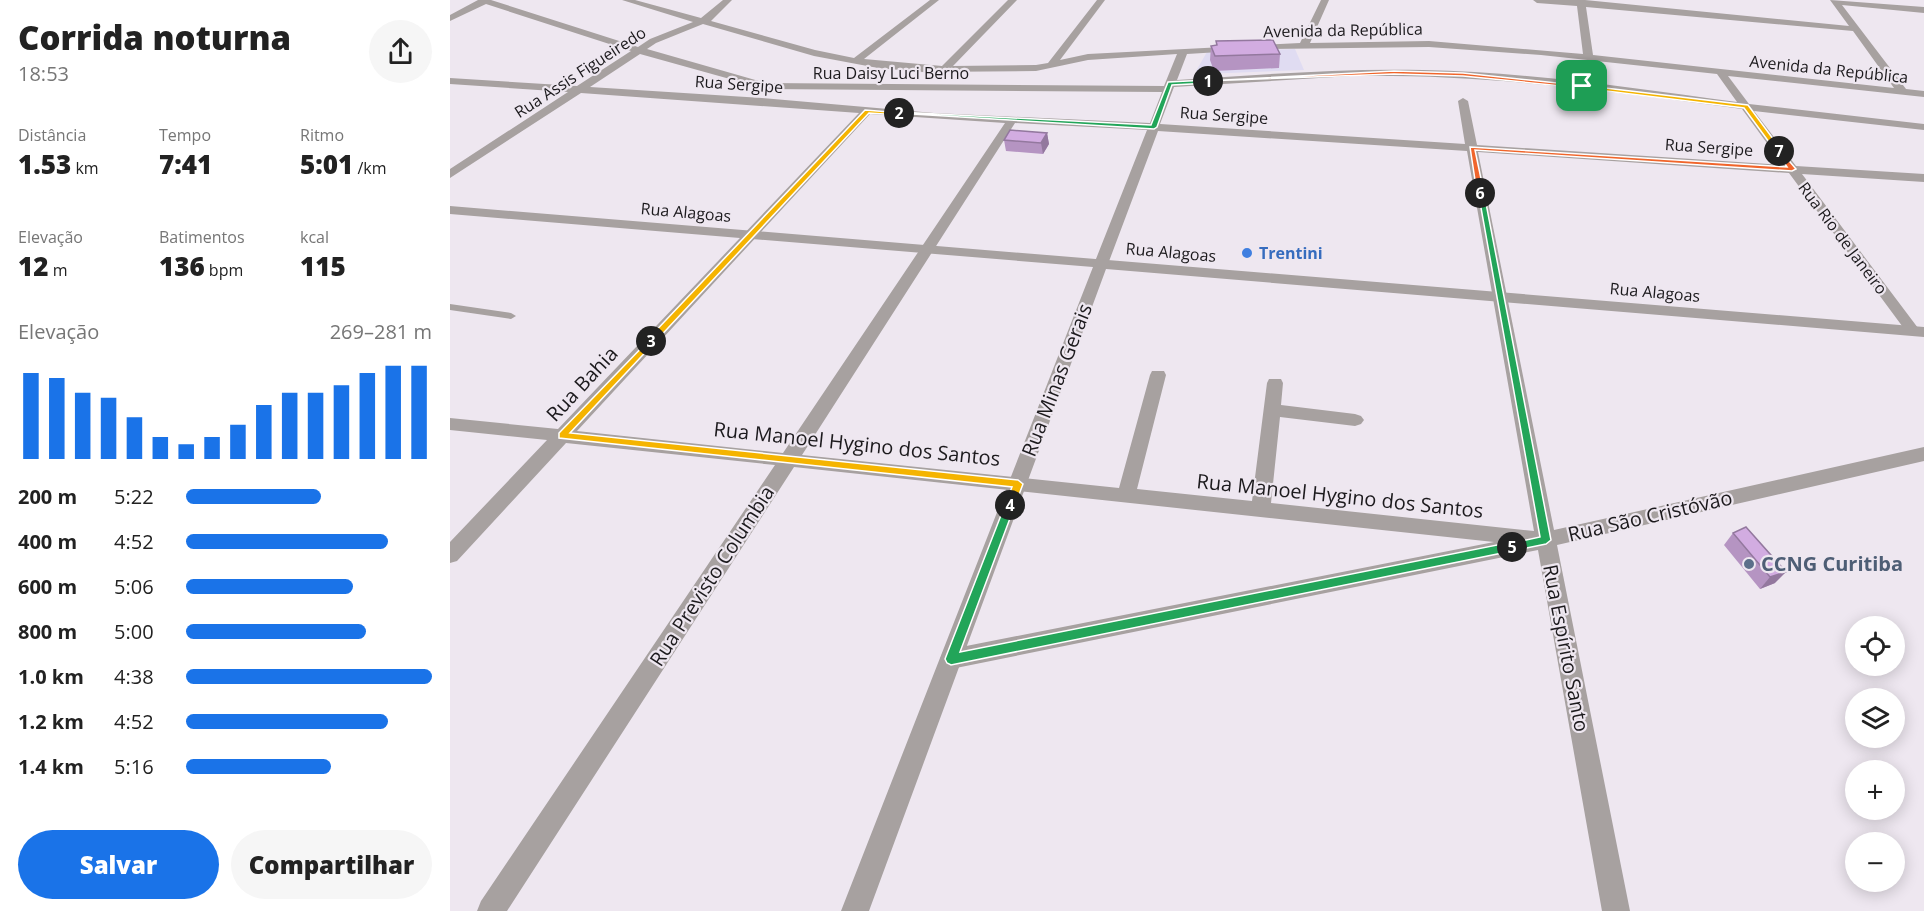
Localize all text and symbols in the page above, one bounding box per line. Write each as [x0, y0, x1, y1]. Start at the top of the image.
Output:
text: Corrida noturna [18, 15, 291, 60]
street label: Avenida da República [1263, 18, 1423, 42]
button: share [369, 20, 432, 83]
street label: Rua Assis Figueiredo [510, 21, 650, 123]
street label: Avenida da República [1749, 50, 1909, 88]
text: 18:53 [18, 60, 69, 87]
pin [1556, 60, 1607, 111]
street label: Rua Daisy Luci Berno [813, 62, 969, 84]
pin: 1 [1193, 66, 1223, 96]
icon: arrive [1565, 69, 1598, 102]
street label: Rua Sergipe [694, 70, 784, 98]
text: 1 [1203, 70, 1213, 92]
pin: 2 [884, 98, 914, 128]
street label: Rua Sergipe [1179, 101, 1269, 129]
text: 2 [894, 102, 904, 124]
text: Distância [18, 124, 86, 146]
text: Tempo [159, 124, 211, 146]
text: Ritmo [300, 124, 344, 146]
street label: Rua Sergipe [1664, 133, 1754, 161]
pin: 7 [1764, 136, 1794, 166]
text: 7 [1774, 140, 1784, 162]
text: 1.53 [18, 146, 71, 182]
text: 7:41 [159, 146, 212, 182]
text: 5:01 [300, 146, 353, 182]
text: km [71, 157, 99, 179]
text: /km [353, 157, 386, 179]
street label: Rua Rio de Janeiro [1793, 177, 1893, 299]
pin: 6 [1465, 178, 1495, 208]
text: 6 [1475, 182, 1485, 204]
street label: Rua Alagoas [640, 197, 732, 227]
text: Elevação [18, 226, 83, 248]
text: Batimentos [159, 226, 245, 248]
text: kcal [300, 226, 329, 248]
street label: Rua Alagoas [1125, 237, 1217, 267]
place label: Trentini [1259, 242, 1323, 264]
marker: Trentini [1240, 246, 1254, 260]
text: 12 [18, 248, 48, 284]
text: 136 [159, 248, 205, 284]
text: 115 [300, 248, 346, 284]
text: m [48, 259, 67, 281]
text: bpm [205, 259, 243, 281]
street label: Rua Alagoas [1609, 277, 1701, 307]
street label: Rua Minas Gerais [1015, 300, 1098, 460]
text: Elevação [18, 318, 99, 345]
text: 269–281 m [330, 318, 432, 345]
pin: 3 [636, 326, 666, 356]
text: 3 [646, 330, 656, 352]
street label: Rua Bahia [540, 340, 623, 427]
street label: Rua Manoel Hygino dos Santos [712, 415, 1002, 472]
street label: Rua Manoel Hygino dos Santos [1195, 467, 1485, 524]
street label: Rua Previsto Columbia [643, 480, 780, 671]
text: 200 m [18, 483, 77, 510]
text: 5:22 [114, 483, 154, 510]
street label: Rua São Cristóvão [1565, 483, 1735, 548]
pin: 4 [995, 490, 1025, 520]
text: 4 [1005, 494, 1015, 516]
text: 400 m [18, 528, 77, 555]
text: 4:52 [114, 528, 154, 555]
pin: 5 [1497, 532, 1527, 562]
text: 5 [1507, 536, 1517, 558]
place label: CCNG Curitiba [1761, 550, 1903, 577]
marker: CCNG Curitiba [1742, 557, 1756, 571]
street label: Rua Espírito Santo [1537, 562, 1596, 734]
text: 600 m [18, 573, 77, 600]
text: 5:06 [114, 573, 154, 600]
map controls [1845, 616, 1905, 892]
button: locate [1845, 616, 1905, 676]
text: 800 m [18, 618, 77, 645]
text: 5:00 [114, 618, 154, 645]
text: 1.0 km [18, 663, 84, 690]
text: 4:38 [114, 663, 154, 690]
button: layers [1845, 688, 1905, 748]
text: 1.2 km [18, 708, 84, 735]
text: 4:52 [114, 708, 154, 735]
text: 1.4 km [18, 753, 84, 780]
text: 5:16 [114, 753, 154, 780]
button: + [1845, 760, 1905, 820]
button: Salvar [18, 830, 219, 899]
button: Compartilhar [231, 830, 432, 899]
button: − [1845, 832, 1905, 892]

